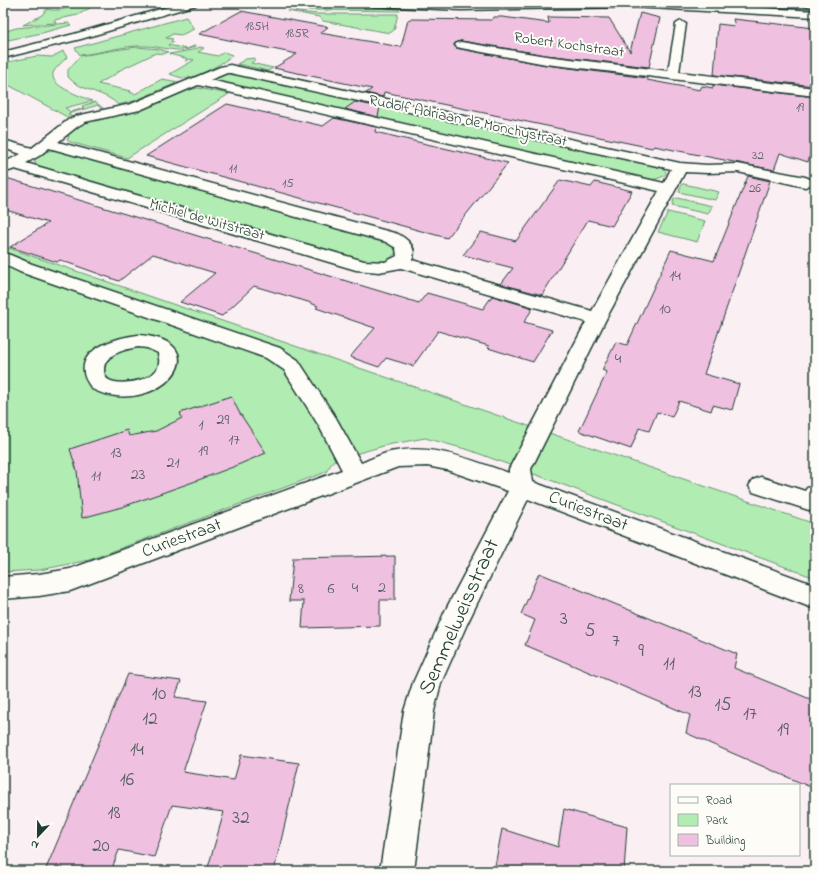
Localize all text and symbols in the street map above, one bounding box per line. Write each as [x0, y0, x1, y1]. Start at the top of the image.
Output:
house number: 185H [245, 17, 269, 36]
house number: 185R [285, 24, 310, 43]
street label: Robert Kochstraat [512, 26, 626, 64]
street label: Rudolf Adriaan de Monchystraat [367, 89, 569, 154]
house number: 19 [796, 98, 804, 117]
house number: 32 [752, 146, 764, 165]
house number: 11 [229, 159, 237, 178]
house number: 15 [282, 174, 294, 193]
house number: 26 [749, 179, 761, 198]
street label: Michiel de Witstraat [147, 193, 267, 247]
house number: 14 [669, 264, 681, 288]
house number: 10 [659, 297, 671, 321]
house number: 4 [615, 347, 622, 371]
house number: 29 [217, 408, 230, 432]
house number: 1 [198, 413, 204, 437]
house number: 17 [228, 428, 240, 452]
house number: 19 [198, 439, 208, 463]
house number: 13 [110, 441, 122, 465]
house number: 21 [166, 451, 180, 475]
house number: 23 [131, 463, 145, 487]
house number: 11 [91, 464, 101, 488]
street label: Curiestraat [544, 485, 632, 539]
street label: Curiestraat [138, 513, 226, 565]
street label: Semmelweisstraat [411, 533, 509, 700]
house number: 4 [352, 576, 359, 600]
house number: 2 [378, 576, 386, 600]
house number: 8 [298, 577, 304, 601]
house number: 6 [327, 577, 335, 601]
house number: 3 [560, 606, 568, 633]
house number: 5 [585, 618, 596, 645]
house number: 7 [612, 628, 620, 655]
house number: 9 [638, 638, 644, 665]
house number: 11 [663, 651, 675, 678]
house number: 13 [688, 679, 702, 706]
house number: 10 [152, 681, 166, 708]
house number: 15 [715, 692, 732, 719]
house number: 17 [743, 701, 757, 728]
house number: 12 [142, 706, 158, 733]
house number: 19 [777, 717, 789, 744]
house number: 14 [130, 737, 144, 764]
house number: 16 [120, 767, 134, 794]
legend [670, 784, 800, 856]
text: Road [706, 792, 732, 810]
house number: 18 [107, 800, 121, 827]
house number: 32 [232, 805, 250, 832]
text: Park [706, 812, 728, 830]
north arrow [18, 816, 58, 856]
text: Building [705, 832, 745, 851]
house number: 20 [92, 833, 110, 860]
text: N [28, 836, 41, 853]

